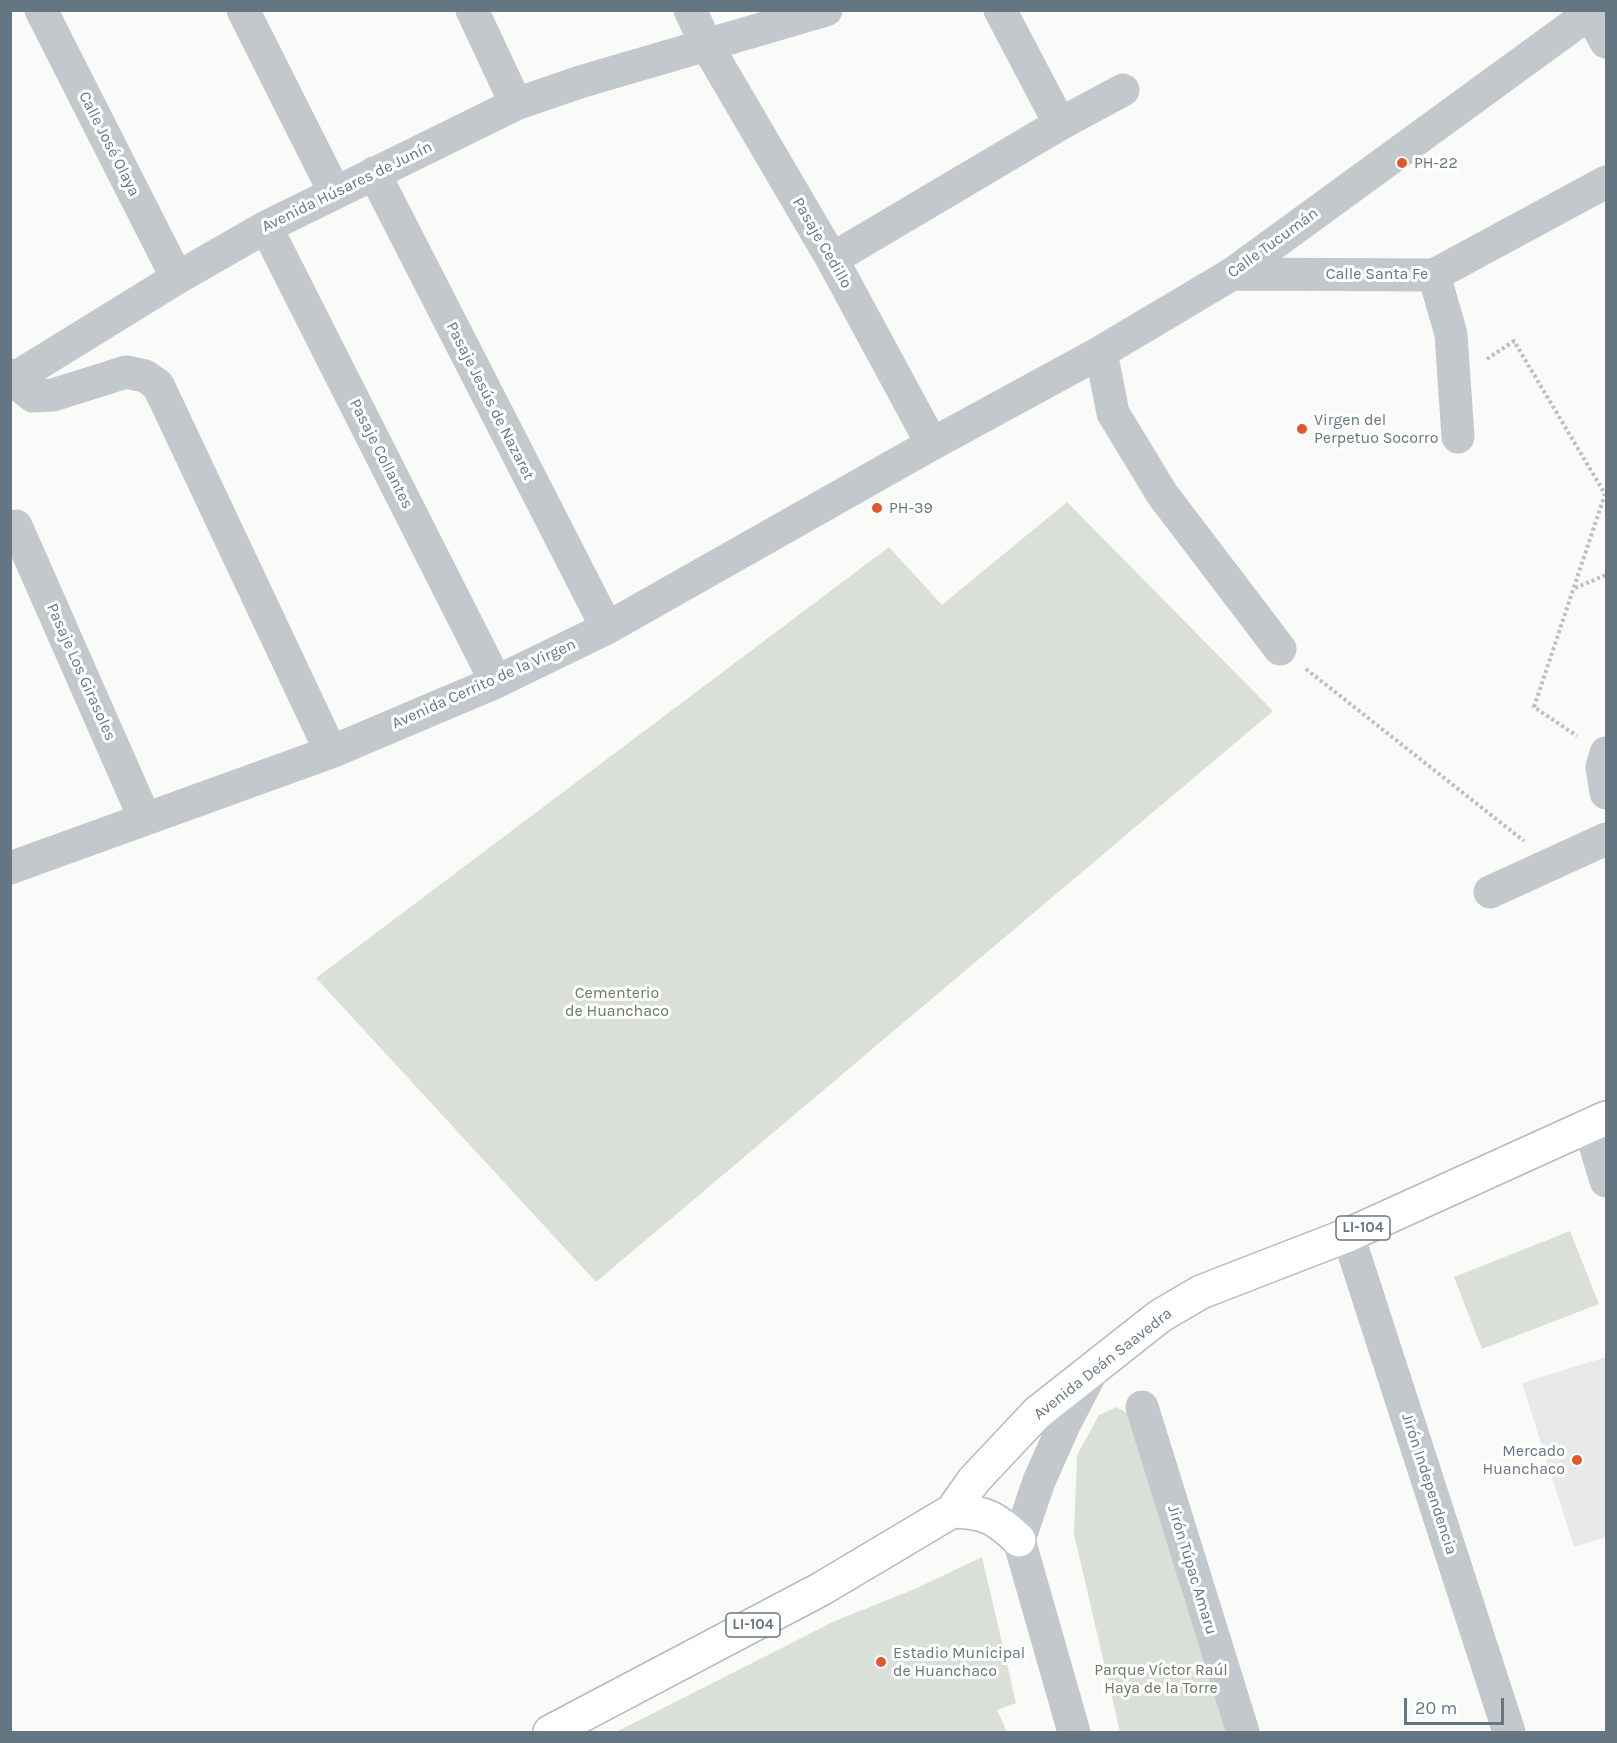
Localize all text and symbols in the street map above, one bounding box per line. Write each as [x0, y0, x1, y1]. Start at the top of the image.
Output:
street label: Calle José Olaya [74, 88, 144, 200]
street label: Avenida Húsares de Junín [259, 137, 435, 237]
place label: PH-22 [1414, 153, 1458, 173]
marker: PH-22 [1395, 156, 1409, 170]
street label: Pasaje Cedillo [788, 194, 856, 292]
street label: Calle Tucumán [1224, 204, 1322, 282]
street label: Calle Santa Fe [1326, 264, 1428, 284]
street label: Pasaje Jesús de Nazaret [442, 319, 538, 483]
street label: Pasaje Collantes [345, 396, 417, 512]
place label: Virgen del Perpetuo Socorro [1314, 410, 1438, 448]
marker: Virgen del Perpetuo Socorro [1295, 422, 1309, 436]
place label: PH-39 [889, 498, 933, 518]
marker: PH-39 [870, 501, 884, 515]
street label: Pasaje Los Girasoles [42, 600, 120, 744]
street label: Avenida Cerrito de la Virgen [389, 635, 579, 733]
park label: Cementerio de Huanchaco [565, 983, 669, 1021]
road number: LI-104 [1336, 1216, 1390, 1240]
street label: Avenida Deán Saavedra [1030, 1304, 1176, 1424]
street label: Jirón Independencia [1397, 1411, 1461, 1557]
place label: Mercado Huanchaco [1482, 1441, 1565, 1479]
marker: Mercado Huanchaco [1570, 1453, 1584, 1467]
street label: Jirón Túpac Amaru [1163, 1503, 1221, 1637]
road number: LI-104 [726, 1613, 780, 1637]
place label: Estadio Municipal de Huanchaco [893, 1643, 1025, 1681]
marker: Estadio Municipal de Huanchaco [874, 1655, 888, 1669]
park label: Parque Víctor Raúl Haya de la Torre [1094, 1660, 1228, 1698]
scale bar [1407, 1686, 1508, 1724]
text: 20 m [1415, 1697, 1457, 1719]

